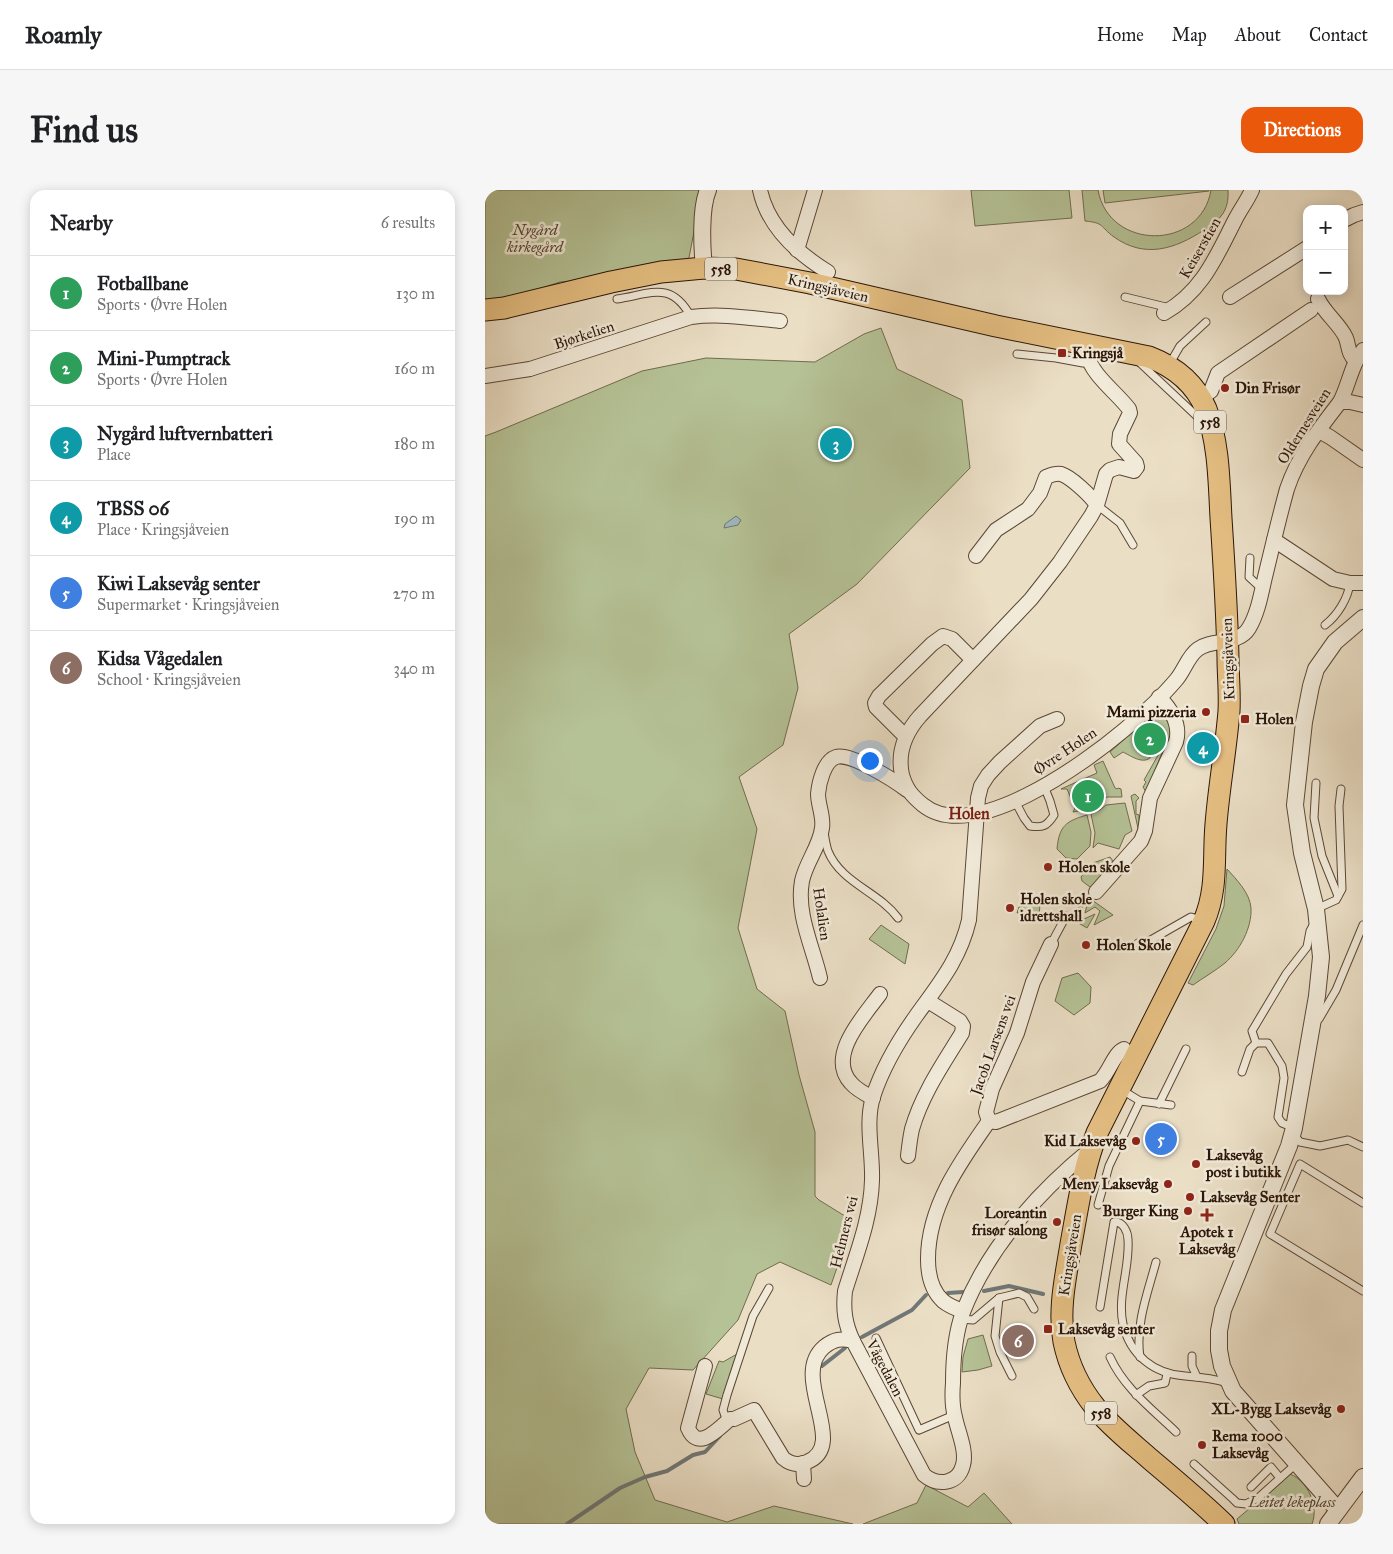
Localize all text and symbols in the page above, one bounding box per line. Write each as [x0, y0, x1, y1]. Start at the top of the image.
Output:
text: Roamly [25, 20, 102, 50]
text: Home [1097, 24, 1144, 46]
text: Map [1172, 24, 1207, 46]
text: About [1235, 24, 1281, 46]
text: Contact [1309, 24, 1368, 46]
button: Directions [1241, 107, 1363, 153]
text: Find us [30, 109, 138, 152]
map controls [1303, 205, 1348, 295]
button: + [1303, 205, 1348, 250]
text: Nearby [50, 210, 113, 236]
text: 6 results [381, 213, 435, 232]
street label: Keiserstien [1175, 214, 1225, 282]
park label: Nygård kirkegård [506, 221, 564, 256]
button: − [1303, 250, 1348, 295]
road number: 558 [705, 258, 737, 280]
street label: Kringsjåveien [786, 270, 870, 306]
text: Fotballbane [97, 272, 188, 295]
text: 1 [63, 284, 69, 303]
text: 130 m [396, 284, 435, 303]
text: Sports · Øvre Holen [97, 295, 228, 314]
street label: Bjørkelien [552, 317, 616, 353]
place label: Kringsjå [1072, 344, 1124, 363]
text: Mini-Pumptrack [97, 347, 230, 370]
marker: Kringsjå [1056, 347, 1068, 359]
text: 2 [62, 359, 70, 378]
text: 160 m [394, 359, 435, 378]
text: Sports · Øvre Holen [97, 370, 228, 389]
place label: Din Frisør [1235, 379, 1301, 397]
marker: Din Frisør [1219, 382, 1231, 394]
street label: Oldernesveien [1273, 385, 1335, 467]
road number: 558 [1194, 410, 1226, 433]
text: Nygård luftvernbatteri [97, 422, 273, 445]
pin: 3 [820, 425, 852, 463]
text: 3 [63, 434, 69, 453]
text: 180 m [394, 434, 435, 453]
text: Place [97, 445, 131, 464]
text: TBSS 06 [97, 497, 169, 520]
text: 4 [62, 509, 70, 528]
text: 190 m [394, 509, 435, 528]
text: Place · Kringsjåveien [97, 520, 229, 539]
text: Kiwi Laksevåg senter [97, 572, 260, 595]
text: 5 [62, 584, 70, 603]
text: 270 m [393, 584, 435, 603]
text: Supermarket · Kringsjåveien [97, 595, 280, 614]
street label: Kringsjåveien [1218, 617, 1238, 701]
text: Kidsa Vågedalen [97, 647, 223, 670]
text: 6 [62, 659, 70, 678]
text: 340 m [393, 659, 435, 678]
text: School · Kringsjåveien [97, 670, 241, 689]
place label: Mami pizzeria [1106, 703, 1197, 722]
marker: Mami pizzeria [1200, 706, 1212, 718]
place label: Holen [1255, 710, 1295, 728]
marker: Holen [1239, 713, 1251, 725]
pin: 2 [1134, 720, 1166, 758]
street label: Øvre Holen [1030, 723, 1100, 779]
pin: 4 [1187, 729, 1219, 767]
your location [857, 748, 883, 774]
pin: 1 [1072, 777, 1104, 815]
district label: Holen [948, 804, 990, 823]
place label: Holen skole [1058, 858, 1131, 876]
marker: Holen skole [1042, 861, 1054, 873]
street label: Holalien [809, 886, 835, 942]
place label: Holen skole idrettshall [1020, 890, 1093, 925]
marker: Holen skole idrettshall [1004, 902, 1016, 914]
place label: Holen Skole [1096, 936, 1172, 954]
marker: Holen Skole [1080, 939, 1092, 951]
street label: Jacob Larsens vei [966, 992, 1020, 1100]
pin: 5 [1145, 1120, 1177, 1158]
place label: Kid Laksevåg [1044, 1132, 1127, 1151]
marker: Kid Laksevåg [1130, 1135, 1142, 1147]
place label: Laksevåg post i butikk [1205, 1146, 1282, 1182]
marker: Laksevåg post i butikk [1190, 1158, 1202, 1170]
place label: Meny Laksevåg [1062, 1175, 1159, 1194]
marker: Meny Laksevåg [1162, 1178, 1174, 1190]
place label: Laksevåg Senter [1200, 1188, 1300, 1207]
marker: Laksevåg Senter [1184, 1191, 1196, 1203]
street label: Helmers vei [826, 1194, 862, 1270]
place label: Burger King [1102, 1202, 1179, 1221]
place label: Loreantin frisør salong [971, 1204, 1048, 1240]
marker: Burger King [1182, 1205, 1194, 1217]
marker: Apotek 1 Laksevåg [1201, 1209, 1213, 1221]
street label: Kringsjåveien [1055, 1213, 1085, 1297]
marker: Loreantin frisør salong [1051, 1216, 1063, 1228]
place label: Apotek 1 Laksevåg [1179, 1223, 1236, 1259]
place label: Laksevåg senter [1058, 1320, 1155, 1339]
pin: 6 [1002, 1322, 1034, 1360]
marker: Laksevåg senter [1042, 1323, 1054, 1335]
street label: Vågedalen [862, 1336, 907, 1400]
place label: XL-Bygg Laksevåg [1210, 1400, 1332, 1419]
road number: 558 [1085, 1402, 1117, 1424]
marker: XL-Bygg Laksevåg [1335, 1403, 1347, 1415]
place label: Rema 1000 Laksevåg [1212, 1427, 1283, 1463]
marker: Rema 1000 Laksevåg [1196, 1439, 1208, 1451]
park label: Leitet lekeplass [1247, 1493, 1336, 1512]

